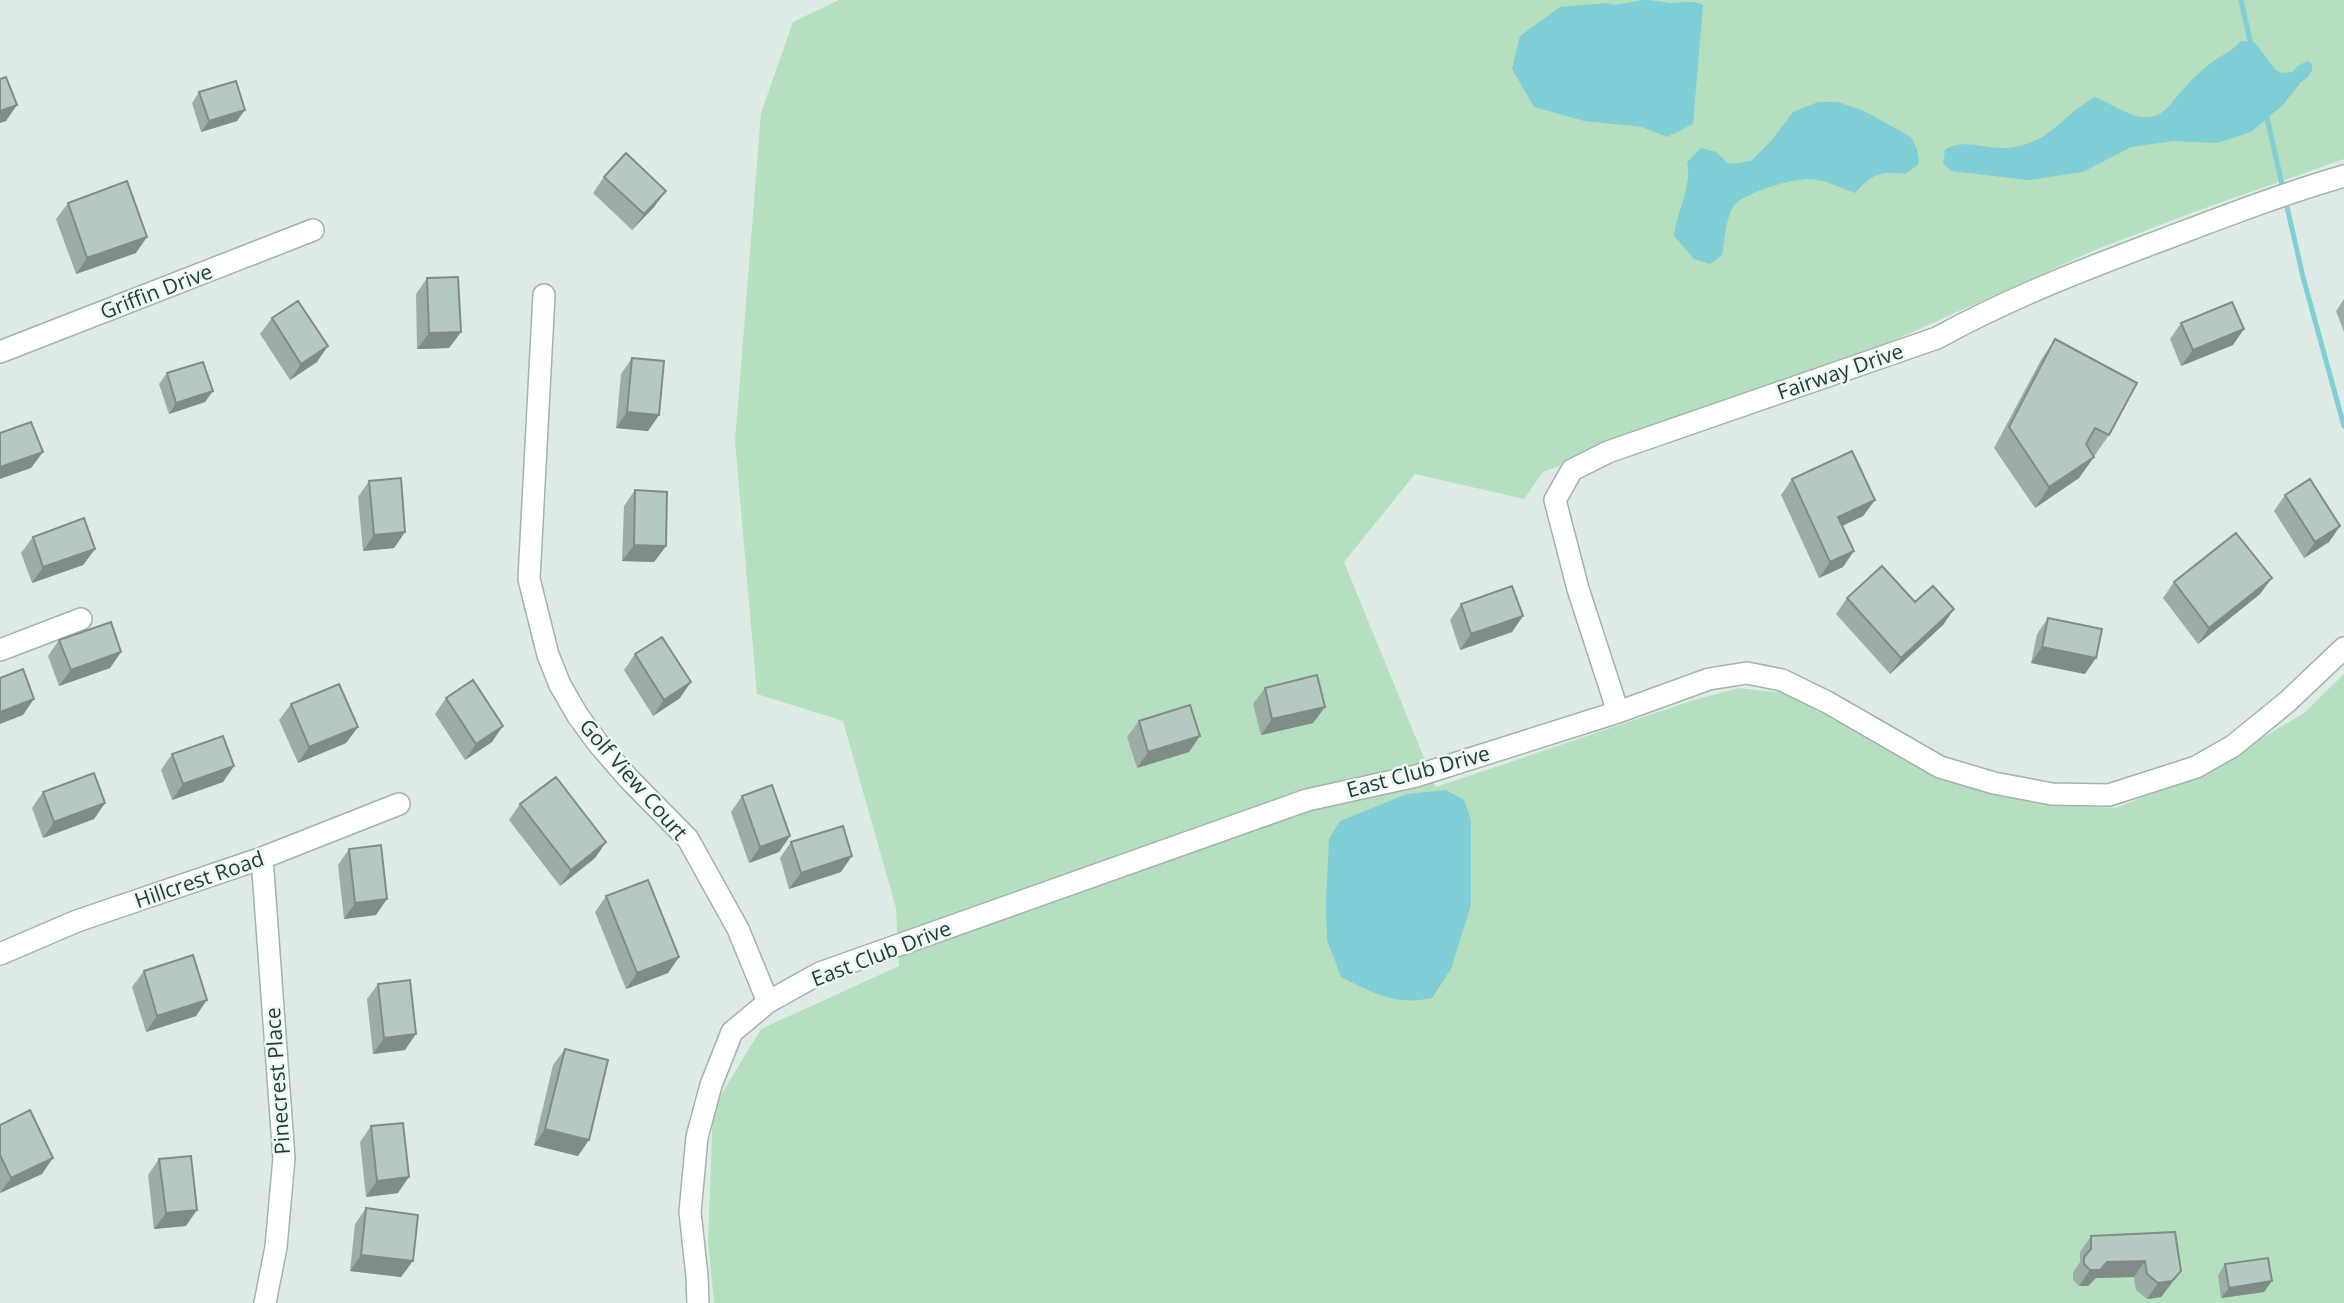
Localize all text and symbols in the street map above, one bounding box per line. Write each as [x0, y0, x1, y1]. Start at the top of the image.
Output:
street label: Griffin Drive [96, 257, 216, 325]
street label: Fairway Drive [1773, 336, 1907, 406]
street label: Golf View Court [574, 713, 694, 845]
street label: East Club Drive [1343, 738, 1493, 804]
street label: Hillcrest Road [131, 844, 267, 914]
street label: East Club Drive [807, 914, 955, 992]
street label: Pinecrest Place [258, 1006, 296, 1156]

